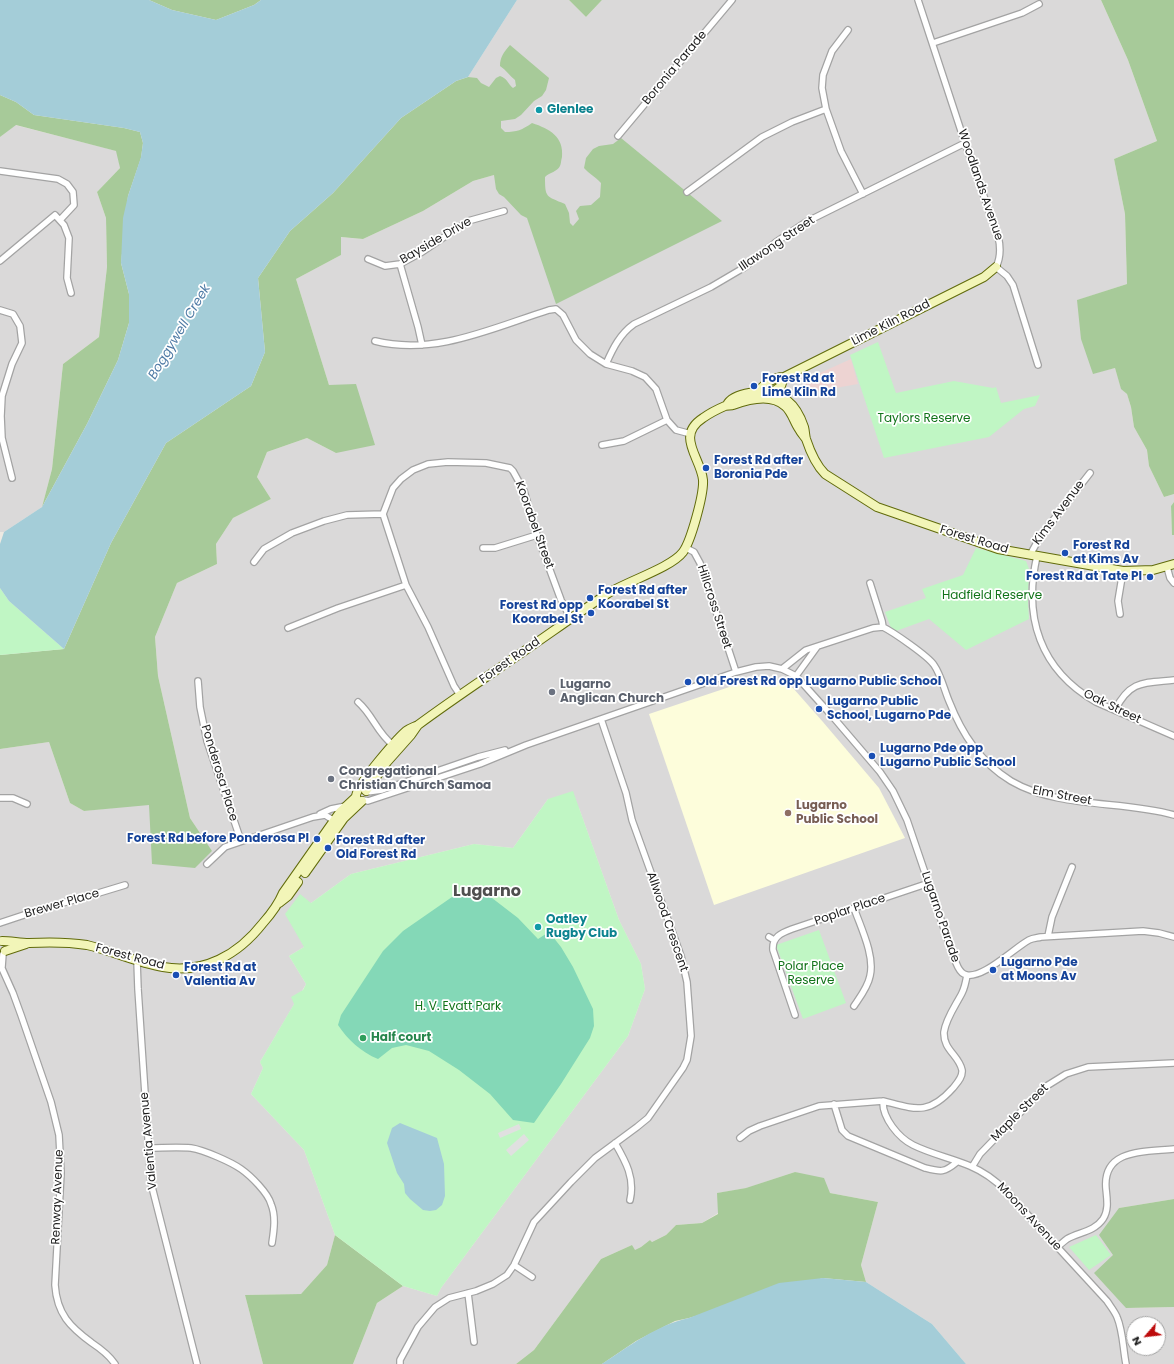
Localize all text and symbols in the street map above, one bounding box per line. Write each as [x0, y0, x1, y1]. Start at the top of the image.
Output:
street label: Boronia Parade [640, 28, 710, 108]
place label: Glenlee [547, 103, 593, 117]
marker: Glenlee [534, 105, 544, 115]
street label: Woodlands Avenue [954, 128, 1006, 242]
street label: Illawong Street [736, 213, 818, 275]
street label: Bayside Drive [398, 215, 474, 267]
water label: Boggywell Creek [146, 282, 214, 382]
street label: Lime Kiln Road [849, 297, 933, 349]
place label: Forest Rd at Lime Kiln Rd [762, 372, 836, 400]
marker: Forest Rd at Lime Kiln Rd [749, 381, 759, 391]
park label: Taylors Reserve [877, 412, 971, 426]
place label: Forest Rd after Boronia Pde [714, 454, 803, 482]
marker: Forest Rd after Boronia Pde [701, 463, 711, 473]
street label: Kims Avenue [1030, 478, 1088, 548]
street label: Koorabel Street [512, 479, 556, 571]
street label: Forest Road [938, 523, 1010, 557]
place label: Forest Rd at Kims Av [1073, 539, 1139, 567]
marker: Forest Rd at Kims Av [1060, 548, 1070, 558]
street label: Hillcross Street [694, 563, 734, 651]
place label: Forest Rd at Tate Pl [1026, 570, 1142, 584]
marker: Forest Rd at Tate Pl [1145, 572, 1155, 582]
place label: Forest Rd after Koorabel St [598, 584, 687, 612]
park label: Hadfield Reserve [942, 589, 1042, 603]
marker: Forest Rd after Koorabel St [585, 593, 595, 603]
place label: Forest Rd opp Koorabel St [500, 599, 583, 627]
marker: Forest Rd opp Koorabel St [586, 608, 596, 618]
street label: Forest Road [477, 635, 543, 687]
place label: Old Forest Rd opp Lugarno Public School [696, 675, 941, 689]
marker: Old Forest Rd opp Lugarno Public School [683, 677, 693, 687]
place label: Lugarno Anglican Church [560, 678, 664, 706]
marker: Lugarno Anglican Church [547, 687, 557, 697]
street label: Oak Street [1081, 687, 1143, 727]
place label: Lugarno Public School, Lugarno Pde [827, 695, 951, 723]
marker: Lugarno Public School, Lugarno Pde [814, 704, 824, 714]
street label: Ponderosa Place [197, 723, 241, 823]
place label: Lugarno Pde opp Lugarno Public School [880, 742, 1016, 770]
marker: Lugarno Pde opp Lugarno Public School [867, 751, 877, 761]
place label: Congregational Christian Church Samoa [339, 765, 491, 793]
marker: Congregational Christian Church Samoa [326, 774, 336, 784]
street label: Elm Street [1031, 783, 1093, 809]
place label: Lugarno Public School [796, 799, 878, 827]
marker: Lugarno Public School [783, 808, 793, 818]
place label: Forest Rd before Ponderosa Pl [127, 832, 309, 846]
marker: Forest Rd before Ponderosa Pl [312, 834, 322, 844]
place label: Forest Rd after Old Forest Rd [336, 834, 425, 862]
marker: Forest Rd after Old Forest Rd [323, 843, 333, 853]
street label: Allwood Crescent [643, 870, 691, 974]
street label: Lugarno Parade [918, 870, 962, 964]
district label: Lugarno [453, 882, 521, 902]
street label: Brewer Place [23, 886, 101, 922]
street label: Poplar Place [813, 891, 887, 929]
place label: Oatley Rugby Club [546, 913, 617, 941]
marker: Oatley Rugby Club [533, 922, 543, 932]
street label: Forest Road [94, 941, 166, 973]
place label: Lugarno Pde at Moons Av [1001, 956, 1078, 984]
park label: Polar Place Reserve [778, 960, 844, 988]
place label: Forest Rd at Valentia Av [184, 961, 256, 989]
marker: Lugarno Pde at Moons Av [988, 965, 998, 975]
marker: Forest Rd at Valentia Av [171, 970, 181, 980]
park label: H. V. Evatt Park [415, 1000, 501, 1014]
place label: Half court [371, 1031, 431, 1045]
marker: Half court [358, 1033, 368, 1043]
street label: Maple Street [988, 1081, 1052, 1145]
street label: Valentia Avenue [138, 1092, 160, 1190]
street label: Renway Avenue [49, 1149, 67, 1245]
street label: Moons Avenue [994, 1180, 1064, 1254]
north arrow [1126, 1316, 1166, 1356]
text: N [1127, 1334, 1145, 1349]

